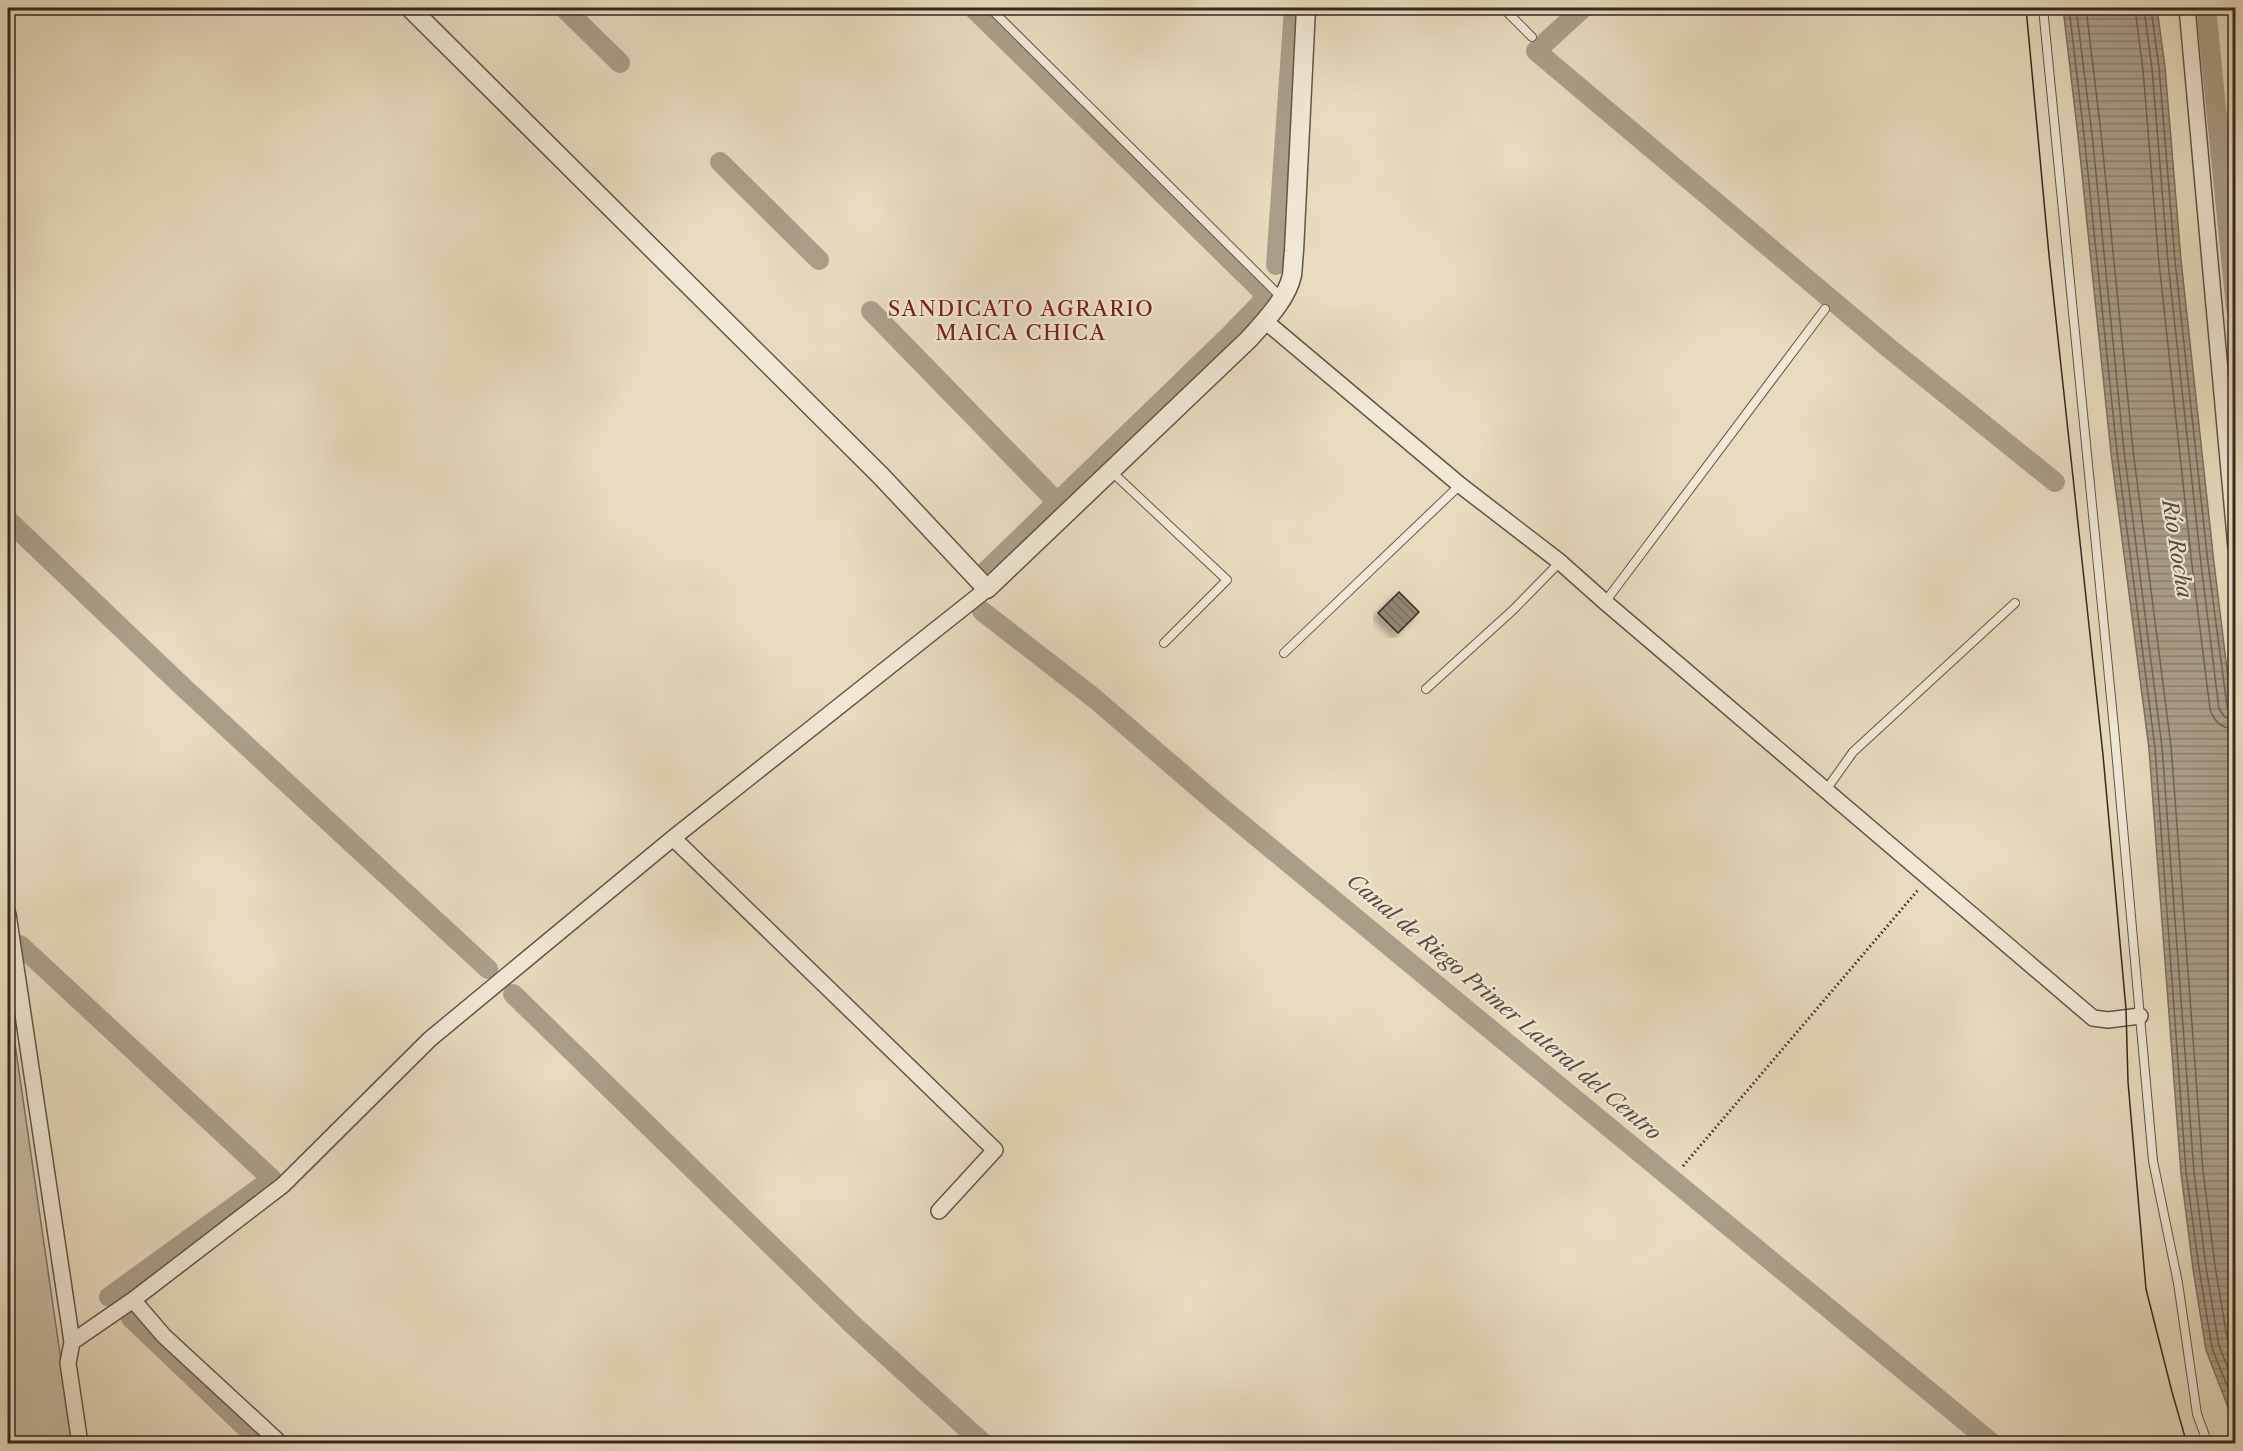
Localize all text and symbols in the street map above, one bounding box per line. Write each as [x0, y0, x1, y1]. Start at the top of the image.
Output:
district label: SANDICATO AGRARIO MAICA CHICA [888, 296, 1154, 345]
water label: Río Rocha [2157, 496, 2198, 600]
water label: Canal de Riego Primer Lateral del Centro [1342, 868, 1666, 1145]

